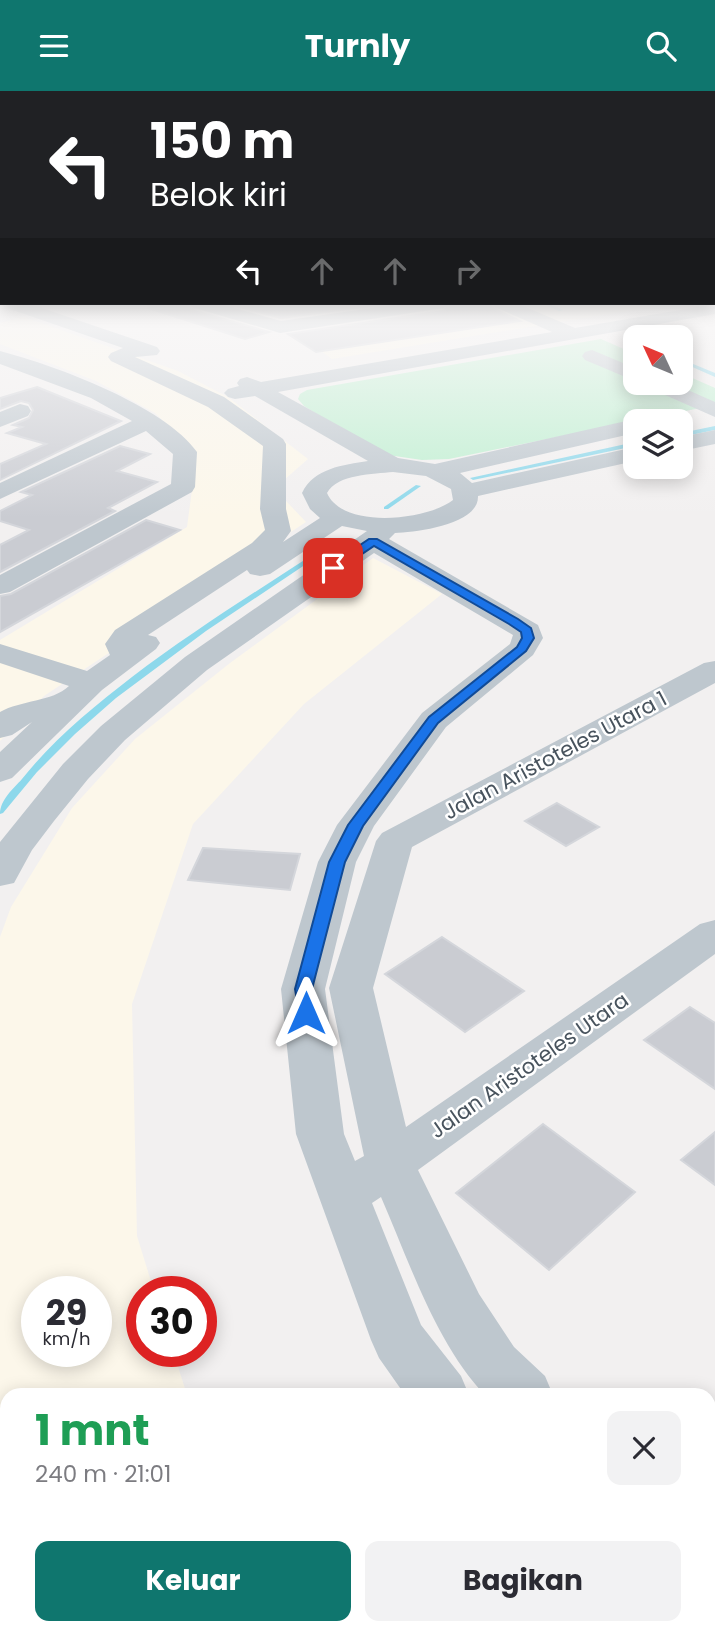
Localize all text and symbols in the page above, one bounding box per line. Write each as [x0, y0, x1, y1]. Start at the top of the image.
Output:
text: Turnly [305, 23, 410, 68]
icon: menu [35, 27, 73, 65]
icon: search [642, 27, 680, 65]
text: 150 m [150, 107, 295, 175]
icon: left [35, 119, 126, 210]
text: Belok kiri [150, 172, 287, 217]
icon: left [230, 252, 268, 290]
icon: ahead [303, 252, 341, 290]
icon: ahead [376, 252, 414, 290]
icon: right [449, 252, 487, 290]
north arrow [623, 325, 693, 395]
map controls [623, 325, 693, 479]
button: layers [623, 409, 693, 479]
pin [303, 538, 363, 598]
icon: arrive [314, 549, 352, 587]
street label: Jalan Aristoteles Utara 1 [438, 684, 672, 826]
position arrow [269, 976, 343, 1050]
street label: Jalan Aristoteles Utara [424, 985, 634, 1145]
speed limit sign: 30 [126, 1276, 217, 1367]
text: 29 [46, 1288, 87, 1337]
text: km/h [43, 1326, 90, 1351]
text: 1 mnt [35, 1401, 150, 1460]
button: close [607, 1411, 681, 1485]
text: 240 m · 21:01 [35, 1458, 171, 1490]
button: Keluar [35, 1541, 351, 1621]
button: Bagikan [365, 1541, 681, 1621]

